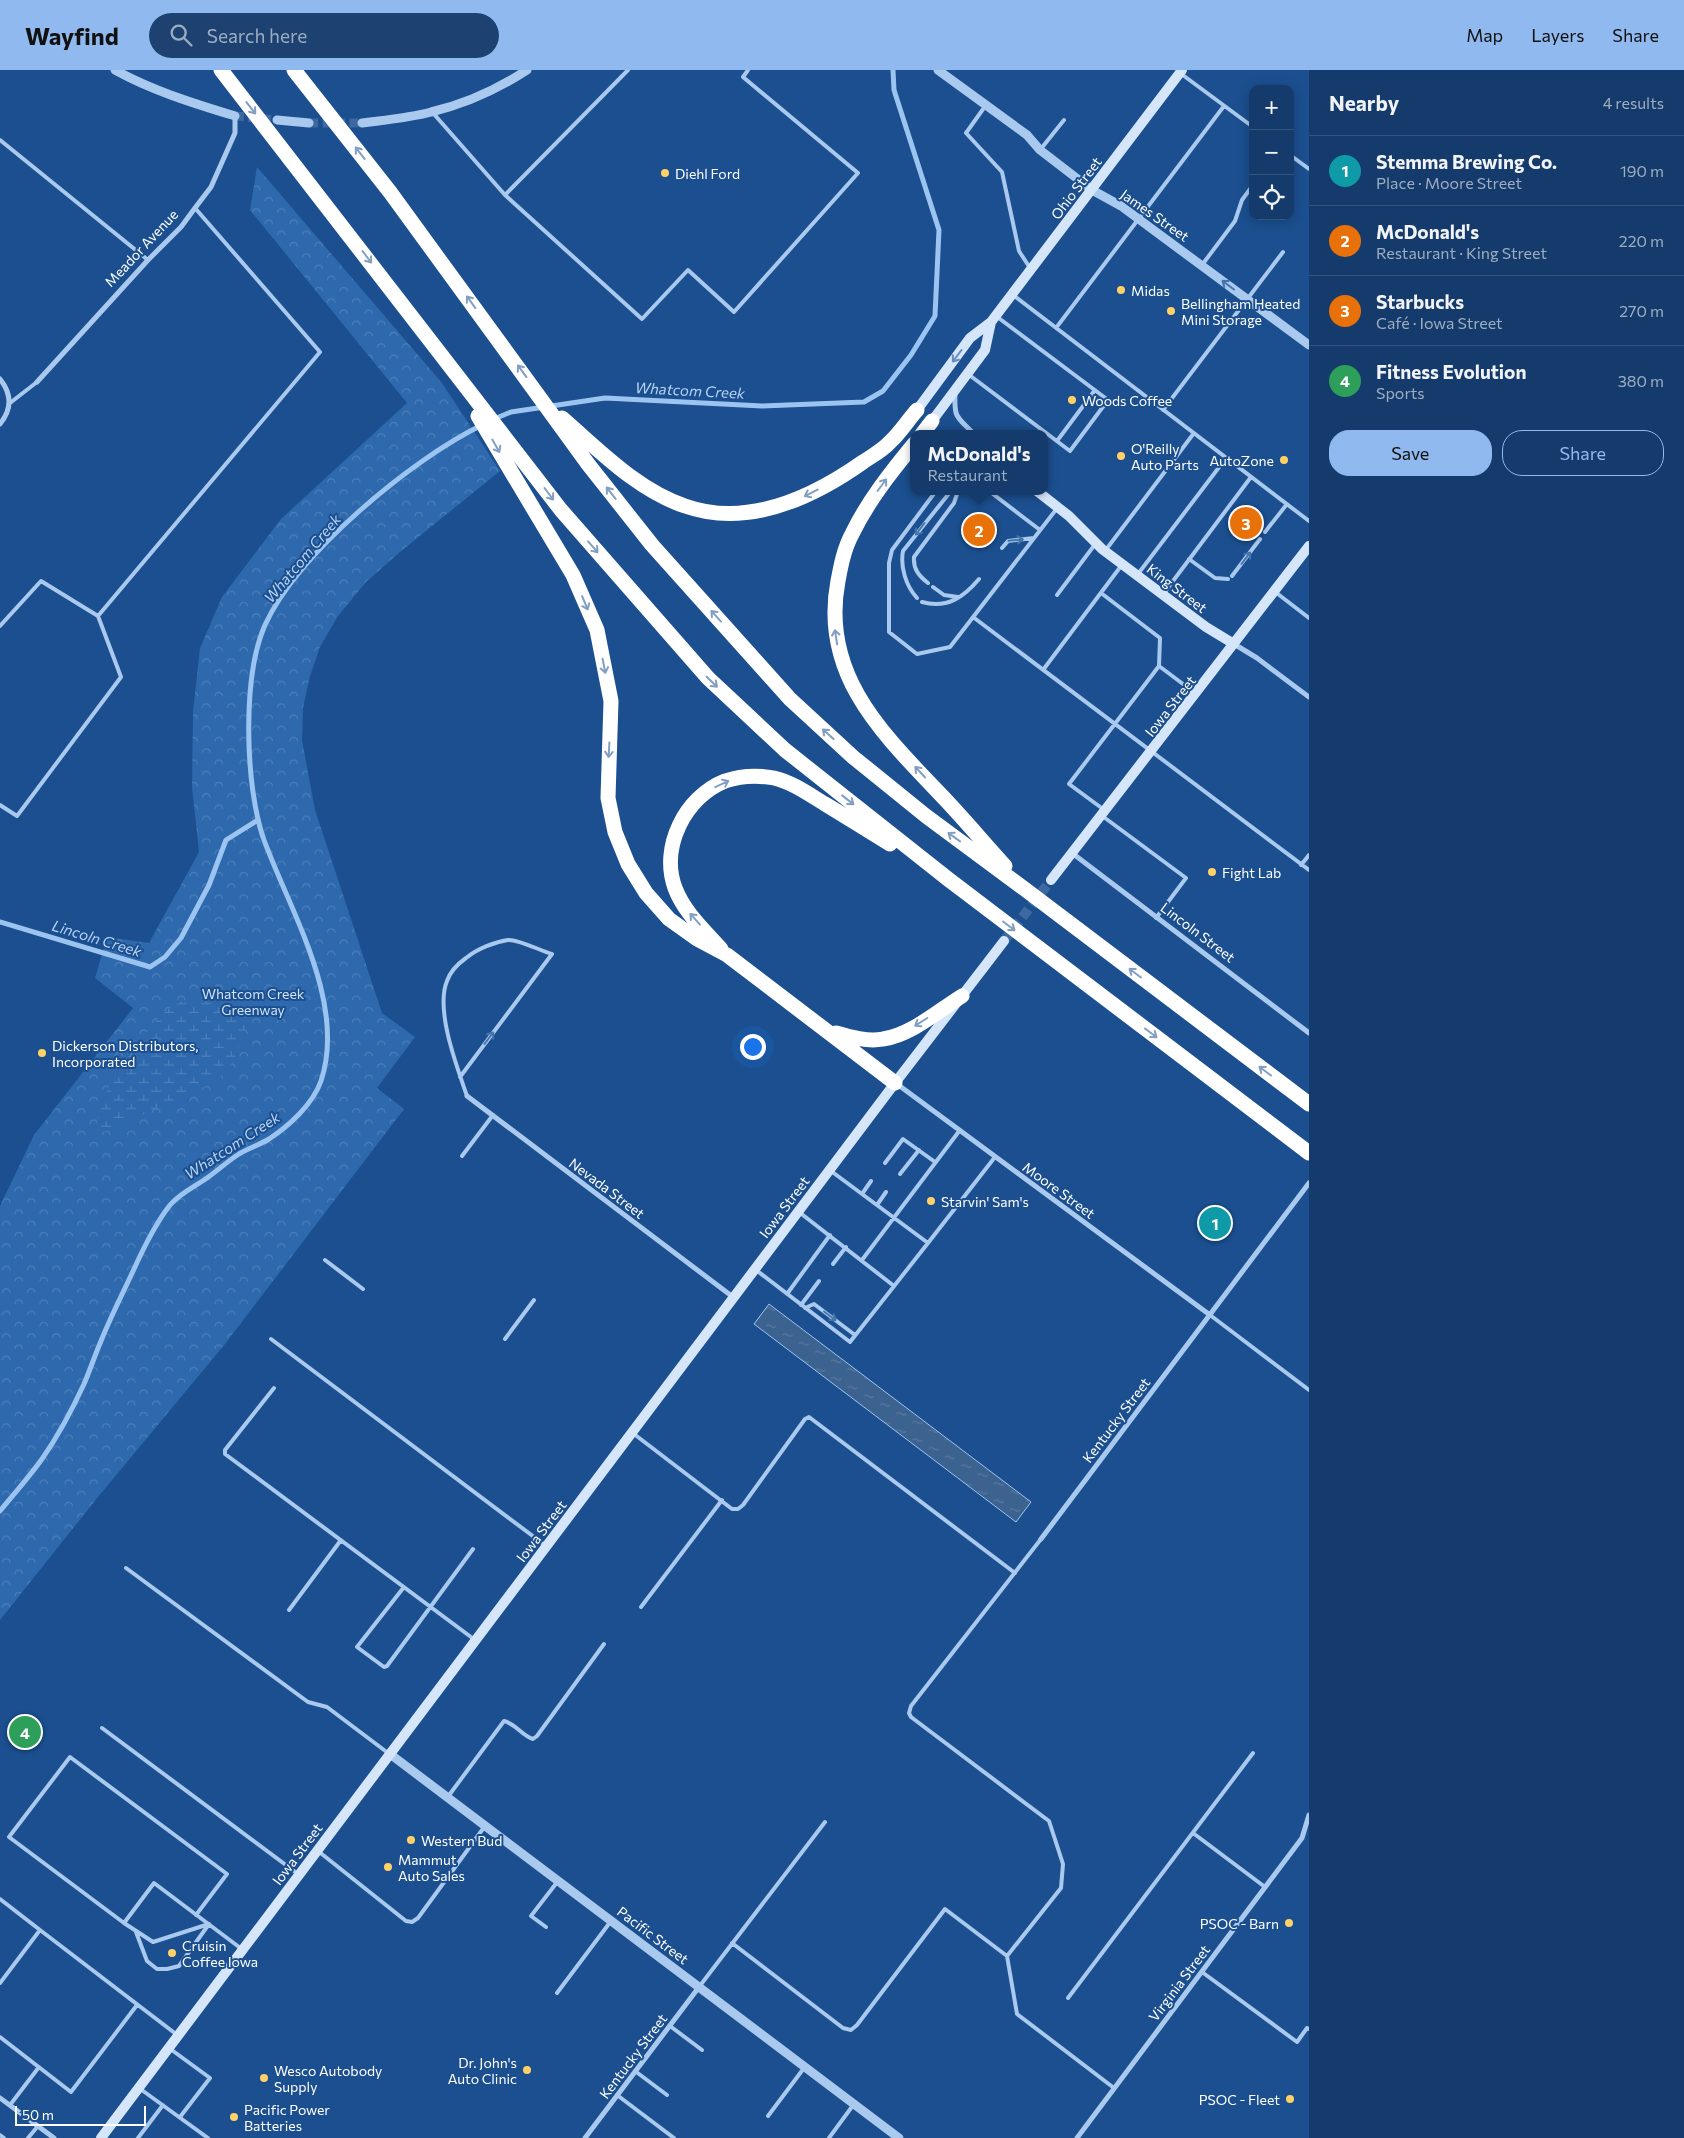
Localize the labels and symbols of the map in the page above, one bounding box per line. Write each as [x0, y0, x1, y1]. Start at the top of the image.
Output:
one-way arrow [246, 102, 257, 115]
one-way arrow [354, 147, 365, 160]
street label: Ohio Street [1047, 153, 1105, 223]
place label: Diehl Ford [675, 165, 740, 182]
marker: Diehl Ford [659, 167, 671, 179]
street label: James Street [1118, 185, 1193, 245]
street label: Meador Avenue [101, 206, 181, 290]
one-way arrow [361, 250, 372, 263]
one-way arrow [1221, 280, 1235, 290]
place label: Midas [1131, 282, 1170, 299]
marker: Midas [1115, 284, 1127, 296]
one-way arrow [466, 295, 476, 309]
place label: Bellingham Heated Mini Storage [1181, 295, 1300, 328]
marker: Bellingham Heated Mini Storage [1165, 305, 1177, 317]
one-way arrow [951, 349, 962, 362]
one-way arrow [517, 364, 527, 378]
water label: Whatcom Creek [635, 378, 746, 402]
place label: Woods Coffee [1082, 392, 1172, 409]
marker: Woods Coffee [1066, 394, 1078, 406]
one-way arrow [491, 438, 501, 452]
place label: O'Reilly Auto Parts [1131, 440, 1199, 473]
marker: O'Reilly Auto Parts [1115, 450, 1127, 462]
place label: AutoZone [1209, 452, 1274, 469]
marker: AutoZone [1278, 454, 1290, 466]
one-way arrow [877, 478, 887, 492]
one-way arrow [543, 487, 554, 500]
one-way arrow [605, 487, 616, 500]
one-way arrow [804, 489, 819, 498]
pin: 3 [1230, 504, 1262, 542]
water label: Whatcom Creek [260, 509, 345, 606]
pin: 2 [963, 511, 995, 549]
one-way arrow [915, 522, 925, 536]
one-way arrow [1008, 535, 1024, 545]
one-way arrow [588, 540, 599, 553]
one-way arrow [1241, 551, 1251, 565]
street label: King Street [1144, 560, 1211, 616]
one-way arrow [580, 595, 590, 610]
one-way arrow [710, 610, 722, 623]
one-way arrow [831, 629, 841, 645]
one-way arrow [600, 658, 609, 674]
street label: Iowa Street [1141, 672, 1199, 740]
one-way arrow [706, 676, 718, 688]
one-way arrow [822, 728, 835, 740]
one-way arrow [604, 742, 613, 758]
one-way arrow [914, 766, 926, 779]
one-way arrow [714, 779, 729, 788]
one-way arrow [841, 795, 854, 806]
one-way arrow [947, 832, 961, 842]
place label: Fight Lab [1222, 864, 1281, 881]
marker: Fight Lab [1206, 866, 1218, 878]
street label: Lincoln Street [1157, 899, 1239, 966]
one-way arrow [689, 912, 700, 925]
water label: Lincoln Creek [50, 916, 145, 960]
one-way arrow [1002, 921, 1016, 931]
one-way arrow [1129, 967, 1142, 978]
park label: Whatcom Creek Greenway [202, 985, 305, 1018]
one-way arrow [914, 1017, 928, 1028]
one-way arrow [1144, 1028, 1157, 1039]
one-way arrow [484, 1032, 495, 1045]
your location [740, 1034, 766, 1060]
place label: Dickerson Distributors, Incorporated [52, 1037, 198, 1070]
marker: Dickerson Distributors, Incorporated [36, 1047, 48, 1059]
one-way arrow [1258, 1066, 1272, 1076]
water label: Whatcom Creek [181, 1107, 284, 1183]
street label: Nevada Street [566, 1154, 648, 1222]
street label: Moore Street [1020, 1158, 1099, 1222]
street label: Iowa Street [755, 1173, 813, 1241]
place label: Starvin' Sam's [941, 1193, 1029, 1210]
marker: Starvin' Sam's [925, 1195, 937, 1207]
pin: 1 [1199, 1204, 1231, 1242]
one-way arrow [824, 1311, 837, 1322]
street label: Kentucky Street [1079, 1374, 1154, 1466]
street label: Iowa Street [512, 1497, 570, 1565]
pin: 4 [9, 1713, 41, 1751]
street label: Iowa Street [268, 1820, 326, 1888]
place label: Western Bud [421, 1832, 502, 1849]
marker: Western Bud [405, 1834, 417, 1846]
place label: Mammut Auto Sales [398, 1851, 465, 1884]
marker: Mammut Auto Sales [382, 1861, 394, 1873]
street label: Pacific Street [614, 1903, 692, 1967]
place label: PSOC - Barn [1200, 1915, 1279, 1932]
marker: PSOC - Barn [1283, 1917, 1295, 1929]
place label: Cruisin Coffee Iowa [182, 1937, 258, 1970]
street label: Virginia Street [1145, 1941, 1213, 2025]
marker: Cruisin Coffee Iowa [166, 1947, 178, 1959]
street label: Kentucky Street [596, 2010, 671, 2102]
place label: Dr. John's Auto Clinic [448, 2054, 517, 2087]
place label: Wesco Autobody Supply [274, 2062, 382, 2095]
marker: Dr. John's Auto Clinic [521, 2064, 533, 2076]
marker: Wesco Autobody Supply [258, 2072, 270, 2084]
place label: PSOC - Fleet [1199, 2091, 1280, 2108]
marker: PSOC - Fleet [1284, 2093, 1296, 2105]
place label: Pacific Power Batteries [244, 2101, 330, 2134]
scale bar [15, 2103, 146, 2126]
marker: Pacific Power Batteries [228, 2111, 240, 2123]

